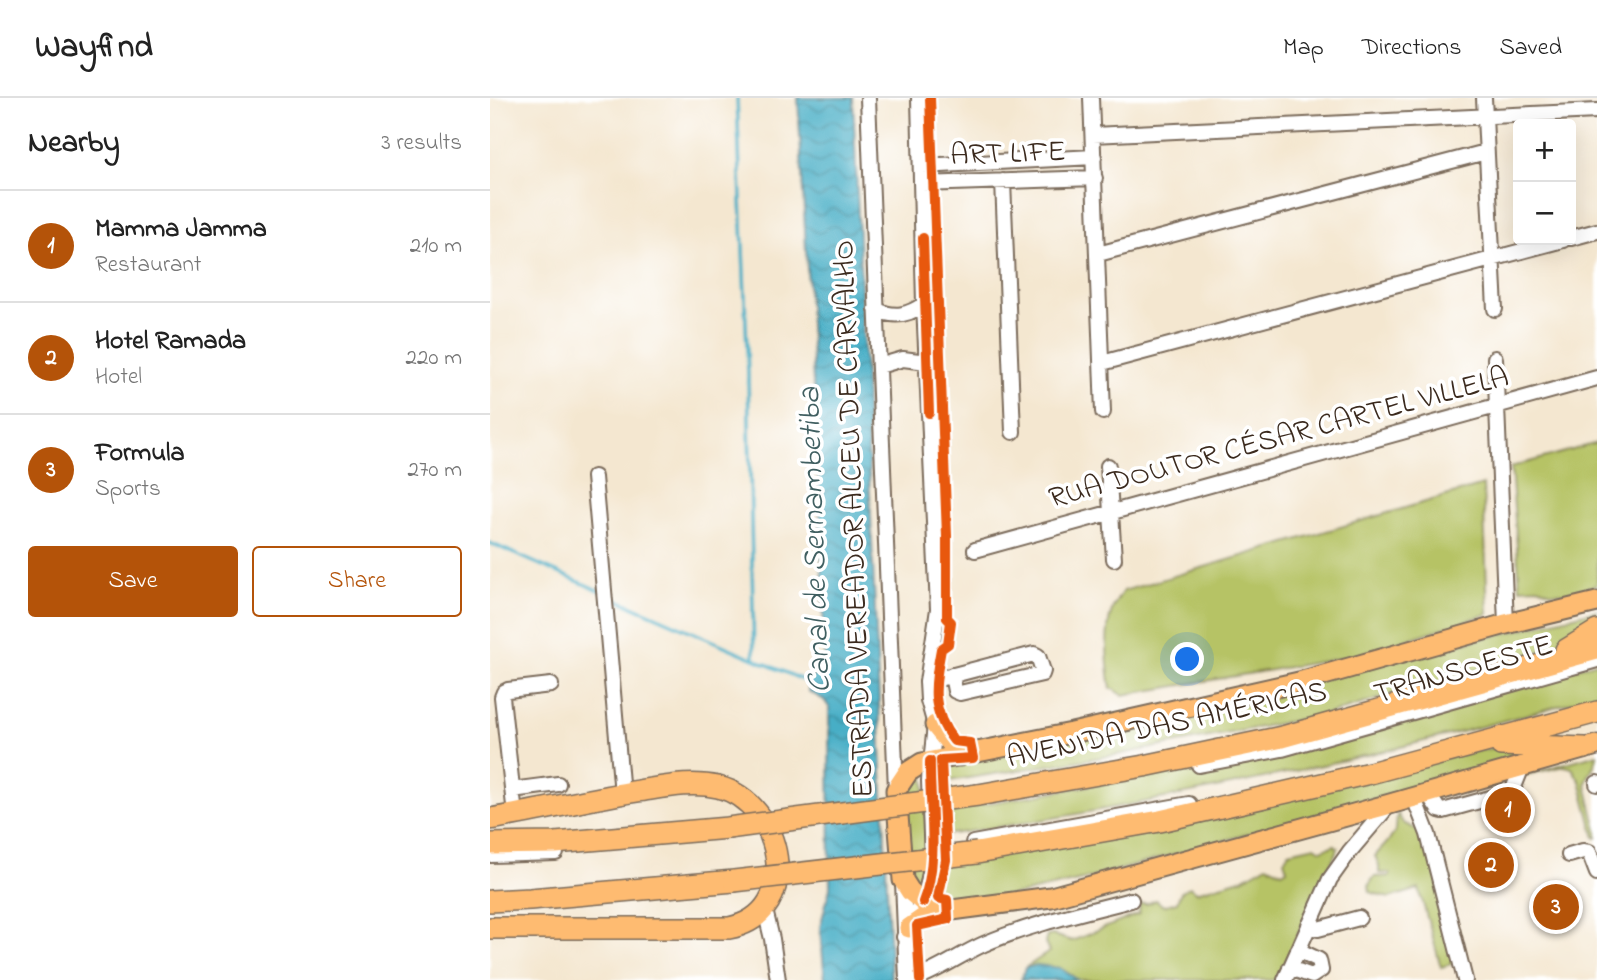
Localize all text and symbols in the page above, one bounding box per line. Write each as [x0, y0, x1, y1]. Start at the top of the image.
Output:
text: Wayfind [35, 24, 153, 72]
text: Map [1283, 31, 1324, 66]
text: Directions [1362, 31, 1461, 66]
text: Saved [1499, 31, 1562, 66]
map controls [1513, 119, 1576, 245]
button: + [1513, 119, 1576, 182]
text: Nearby [28, 122, 120, 166]
text: 3 results [381, 127, 462, 160]
street label: ART LIFE [950, 131, 1066, 179]
button: − [1513, 182, 1576, 245]
text: Mamma Jamma [95, 211, 267, 249]
text: 1 [47, 230, 55, 263]
text: 210 m [410, 230, 462, 263]
street label: ESTRADA VEREADOR ALCEU DE CARVALHO [823, 239, 887, 799]
text: Restaurant [95, 249, 202, 282]
text: Hotel Ramada [95, 323, 246, 361]
text: 2 [45, 342, 57, 375]
text: 220 m [406, 342, 462, 375]
street label: RUA DOUTOR CÉSAR CARTEL VILLELA [1044, 356, 1514, 522]
text: Hotel [95, 361, 142, 394]
water label: Canal de Sernambetiba [787, 385, 845, 694]
text: Formula [95, 435, 184, 473]
text: 3 [46, 454, 56, 487]
text: 270 m [408, 454, 462, 487]
text: Sports [95, 473, 161, 506]
button: Save [28, 546, 238, 617]
button: Share [252, 546, 462, 617]
street label: TRANSOESTE [1369, 624, 1559, 718]
your location [1170, 642, 1204, 676]
street label: AVENIDA DAS AMÉRICAS [1003, 671, 1331, 781]
pin: 1 [1485, 784, 1531, 836]
pin: 2 [1468, 839, 1514, 891]
pin: 3 [1533, 881, 1579, 933]

